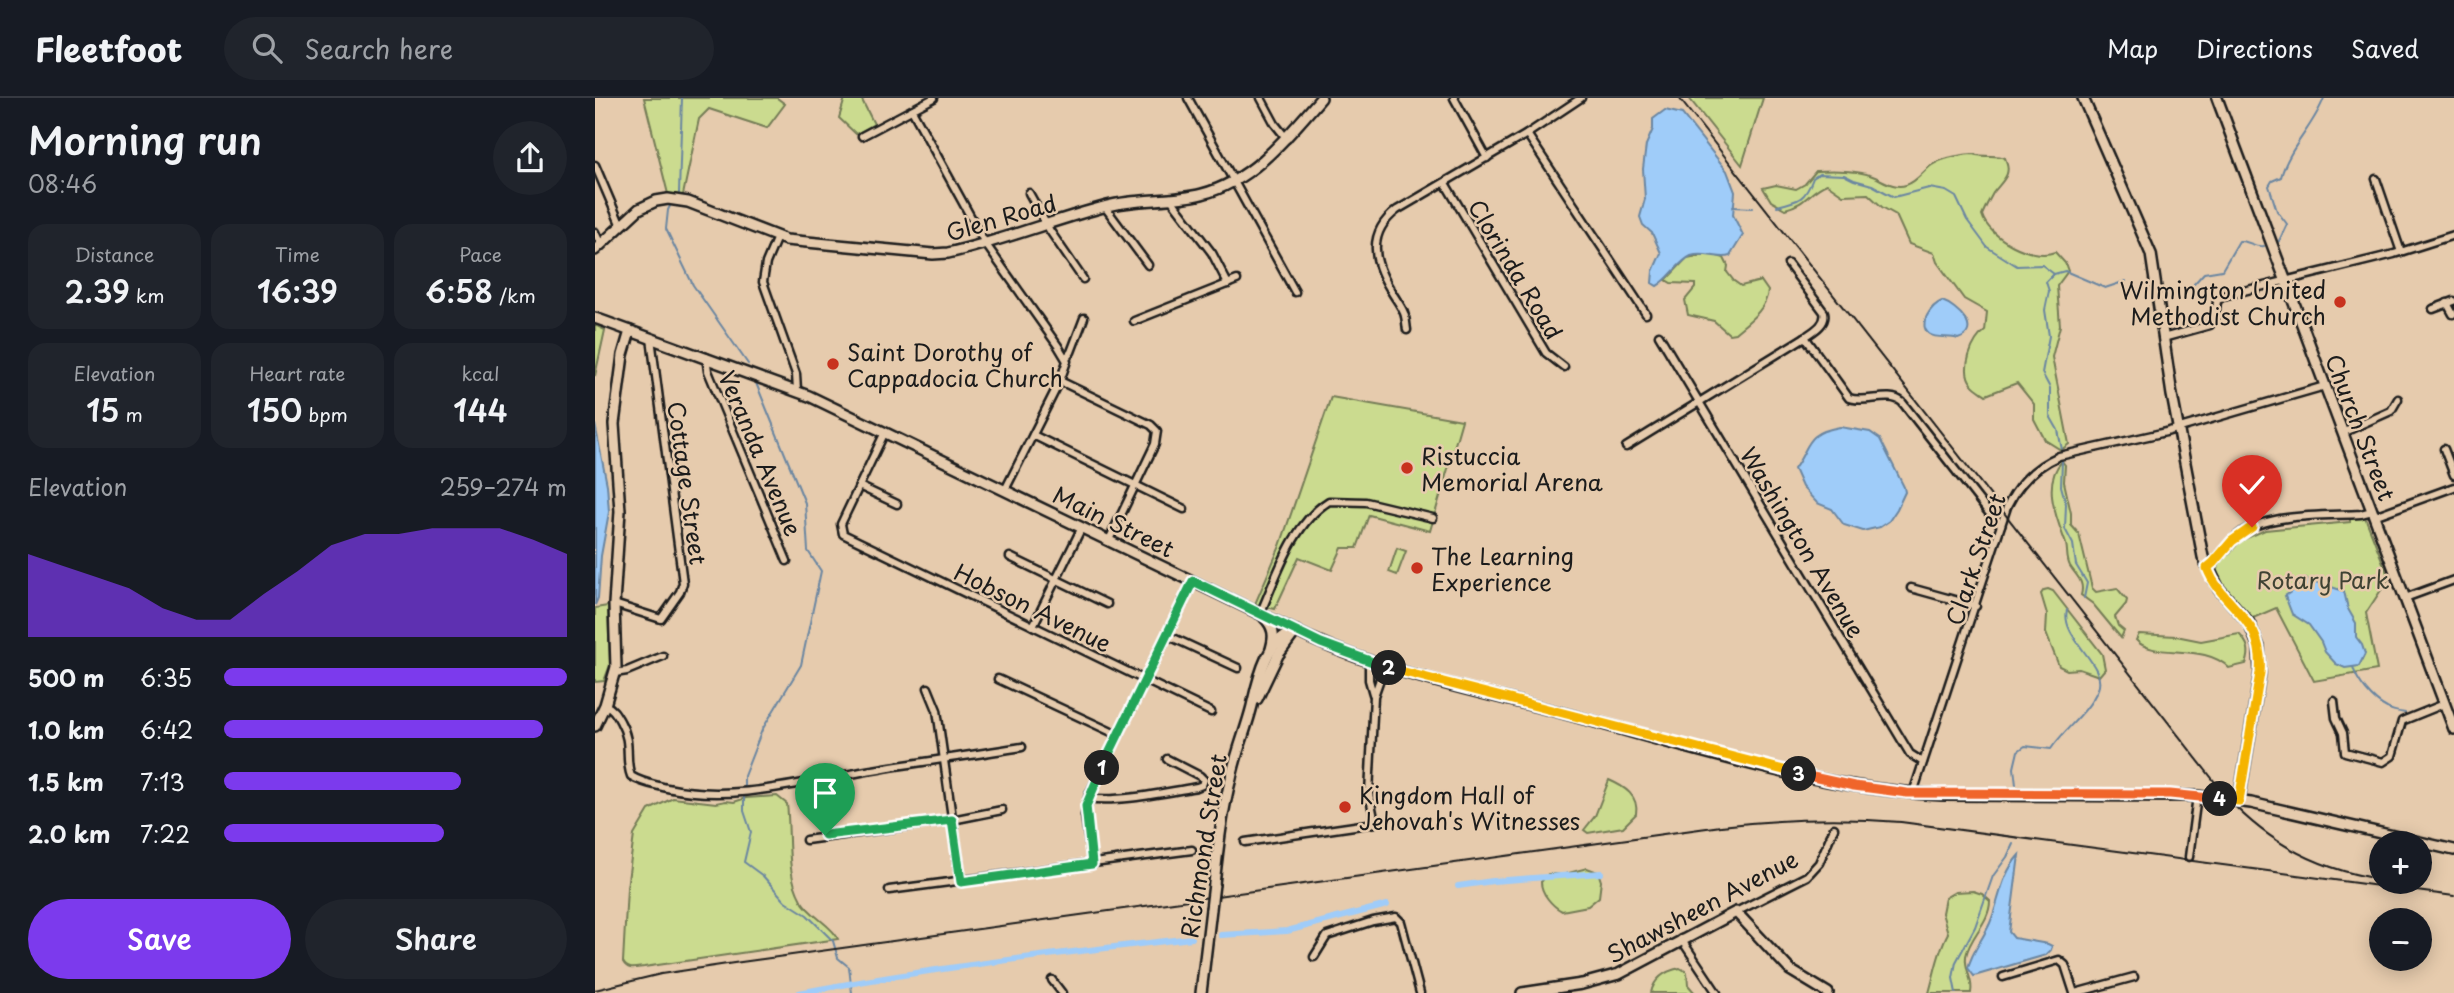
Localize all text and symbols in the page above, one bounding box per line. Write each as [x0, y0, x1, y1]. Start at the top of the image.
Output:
search box [224, 17, 714, 80]
text: Fleetfoot [35, 23, 182, 73]
icon: search [248, 29, 286, 67]
text: Search here [304, 29, 453, 68]
text: Map [2107, 30, 2158, 66]
text: Directions [2196, 30, 2313, 66]
text: Saved [2351, 30, 2419, 66]
text: Morning run [28, 111, 262, 168]
button: share [493, 121, 567, 195]
text: 08:46 [28, 166, 97, 201]
street label: Glen Road [942, 185, 1060, 249]
street label: Clorinda Road [1460, 192, 1572, 346]
text: Distance [75, 240, 154, 268]
text: Time [275, 240, 320, 268]
text: Pace [459, 240, 502, 268]
text: 2.39 [65, 268, 130, 313]
text: 16:39 [257, 268, 338, 313]
text: 6:58 [425, 268, 493, 313]
place label: Wilmington United Methodist Church [2120, 272, 2326, 333]
text: km [130, 281, 164, 309]
text: /km [493, 281, 536, 309]
marker: Wilmington United Methodist Church [2332, 294, 2348, 310]
place label: Saint Dorothy of Cappadocia Church [847, 334, 1063, 395]
street label: Church Street [2317, 348, 2405, 506]
marker: Saint Dorothy of Cappadocia Church [825, 356, 841, 372]
text: Elevation [74, 359, 155, 387]
text: Heart rate [250, 359, 345, 387]
text: kcal [462, 359, 499, 387]
street label: Veranda Avenue [710, 365, 812, 541]
text: 15 [86, 387, 119, 432]
text: 150 [247, 387, 302, 432]
text: 144 [453, 387, 508, 432]
street label: Cottage Street [659, 399, 717, 567]
text: m [119, 400, 143, 428]
text: bpm [302, 400, 348, 428]
place label: Ristuccia Memorial Arena [1421, 438, 1603, 499]
street label: Washington Avenue [1732, 440, 1874, 644]
pin [2222, 455, 2282, 527]
marker: Ristuccia Memorial Arena [1399, 460, 1415, 476]
icon: check [2233, 466, 2271, 504]
text: Elevation [28, 469, 127, 504]
text: 259–274 m [439, 469, 567, 504]
street label: Main Street [1047, 477, 1181, 565]
street label: Clark Street [1936, 488, 2014, 630]
place label: The Learning Experience [1431, 538, 1574, 599]
street label: Hobson Avenue [948, 554, 1118, 660]
marker: The Learning Experience [1409, 560, 1425, 576]
park label: Rotary Park [2256, 562, 2390, 597]
pin: 2 [1371, 650, 1407, 686]
text: 2 [1382, 653, 1395, 681]
text: 500 m [28, 660, 105, 695]
text: 6:35 [140, 660, 192, 695]
text: 1.0 km [28, 712, 105, 747]
text: 6:42 [140, 712, 193, 747]
pin: 1 [1085, 750, 1119, 786]
street label: Richmond Street [1171, 751, 1235, 941]
text: 1 [1097, 753, 1106, 781]
pin: 3 [1781, 756, 1817, 792]
text: 3 [1792, 759, 1805, 787]
pin [795, 763, 855, 835]
text: 1.5 km [28, 764, 104, 799]
text: 7:13 [140, 764, 185, 799]
icon: arrive [806, 774, 844, 812]
place label: Kingdom Hall of Jehovah's Witnesses [1359, 777, 1580, 838]
pin: 4 [2203, 782, 2237, 816]
text: 4 [2213, 784, 2226, 812]
marker: Kingdom Hall of Jehovah's Witnesses [1337, 799, 1353, 815]
text: 2.0 km [28, 816, 110, 851]
text: 7:22 [140, 816, 190, 851]
map controls [2369, 831, 2432, 971]
button: + [2369, 831, 2432, 894]
street label: Shawsheen Avenue [1600, 841, 1804, 971]
button: Save [28, 899, 291, 979]
button: Share [305, 899, 567, 979]
button: − [2369, 908, 2432, 971]

